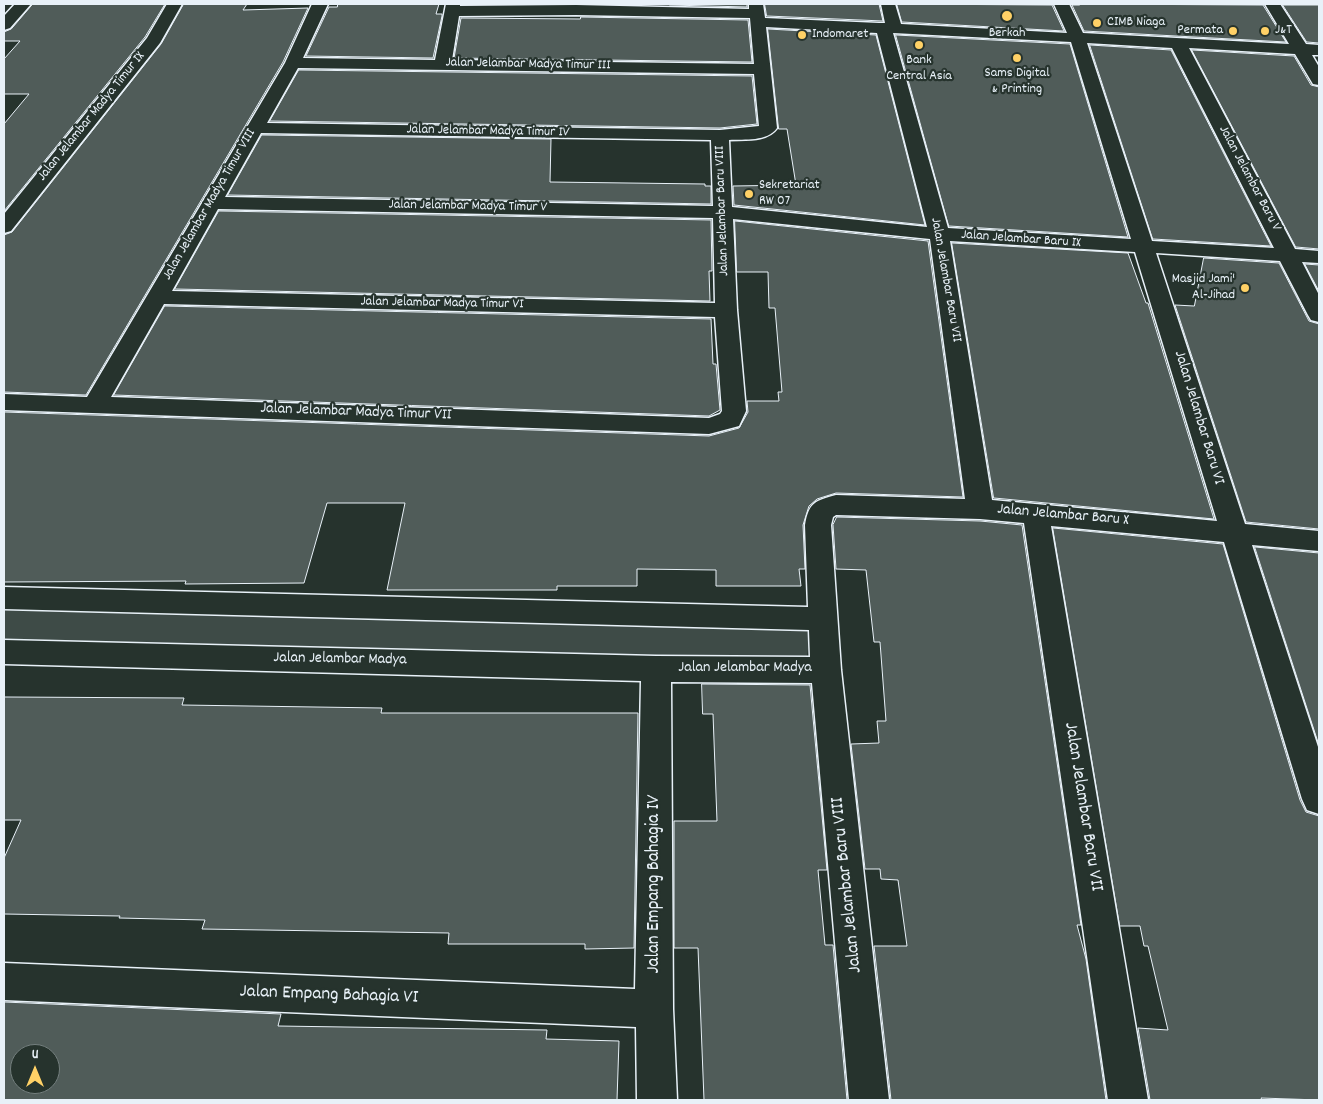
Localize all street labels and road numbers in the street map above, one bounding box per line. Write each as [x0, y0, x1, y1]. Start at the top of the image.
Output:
street label: Jalan Jelambar Madya Timur IX [35, 49, 149, 185]
street label: Jalan Jelambar Madya Timur III [445, 55, 611, 75]
street label: Jalan Jelambar Madya Timur IV [406, 122, 570, 142]
street label: Jalan Jelambar Baru V [1214, 123, 1284, 235]
street label: Jalan Jelambar Madya Timur VIII [160, 126, 260, 284]
street label: Jalan Jelambar Baru VIII [712, 146, 734, 276]
street label: Jalan Jelambar Madya Timur V [388, 197, 548, 217]
street label: Jalan Jelambar Baru VII [926, 216, 964, 344]
street label: Jalan Jelambar Baru IX [961, 227, 1081, 253]
street label: Jalan Jelambar Madya Timur VI [360, 294, 524, 314]
street label: Jalan Jelambar Baru VI [1168, 349, 1228, 487]
street label: Jalan Jelambar Madya Timur VII [260, 400, 452, 426]
street label: Jalan Jelambar Baru X [996, 501, 1130, 531]
street label: Jalan Jelambar Madya [273, 649, 407, 671]
street label: Jalan Jelambar Madya [678, 659, 812, 679]
street label: Jalan Jelambar Baru VII [1057, 721, 1107, 893]
street label: Jalan Empang Bahagia IV [644, 795, 666, 973]
street label: Jalan Jelambar Baru VIII [827, 796, 869, 974]
street label: Jalan Empang Bahagia VI [239, 981, 419, 1011]

